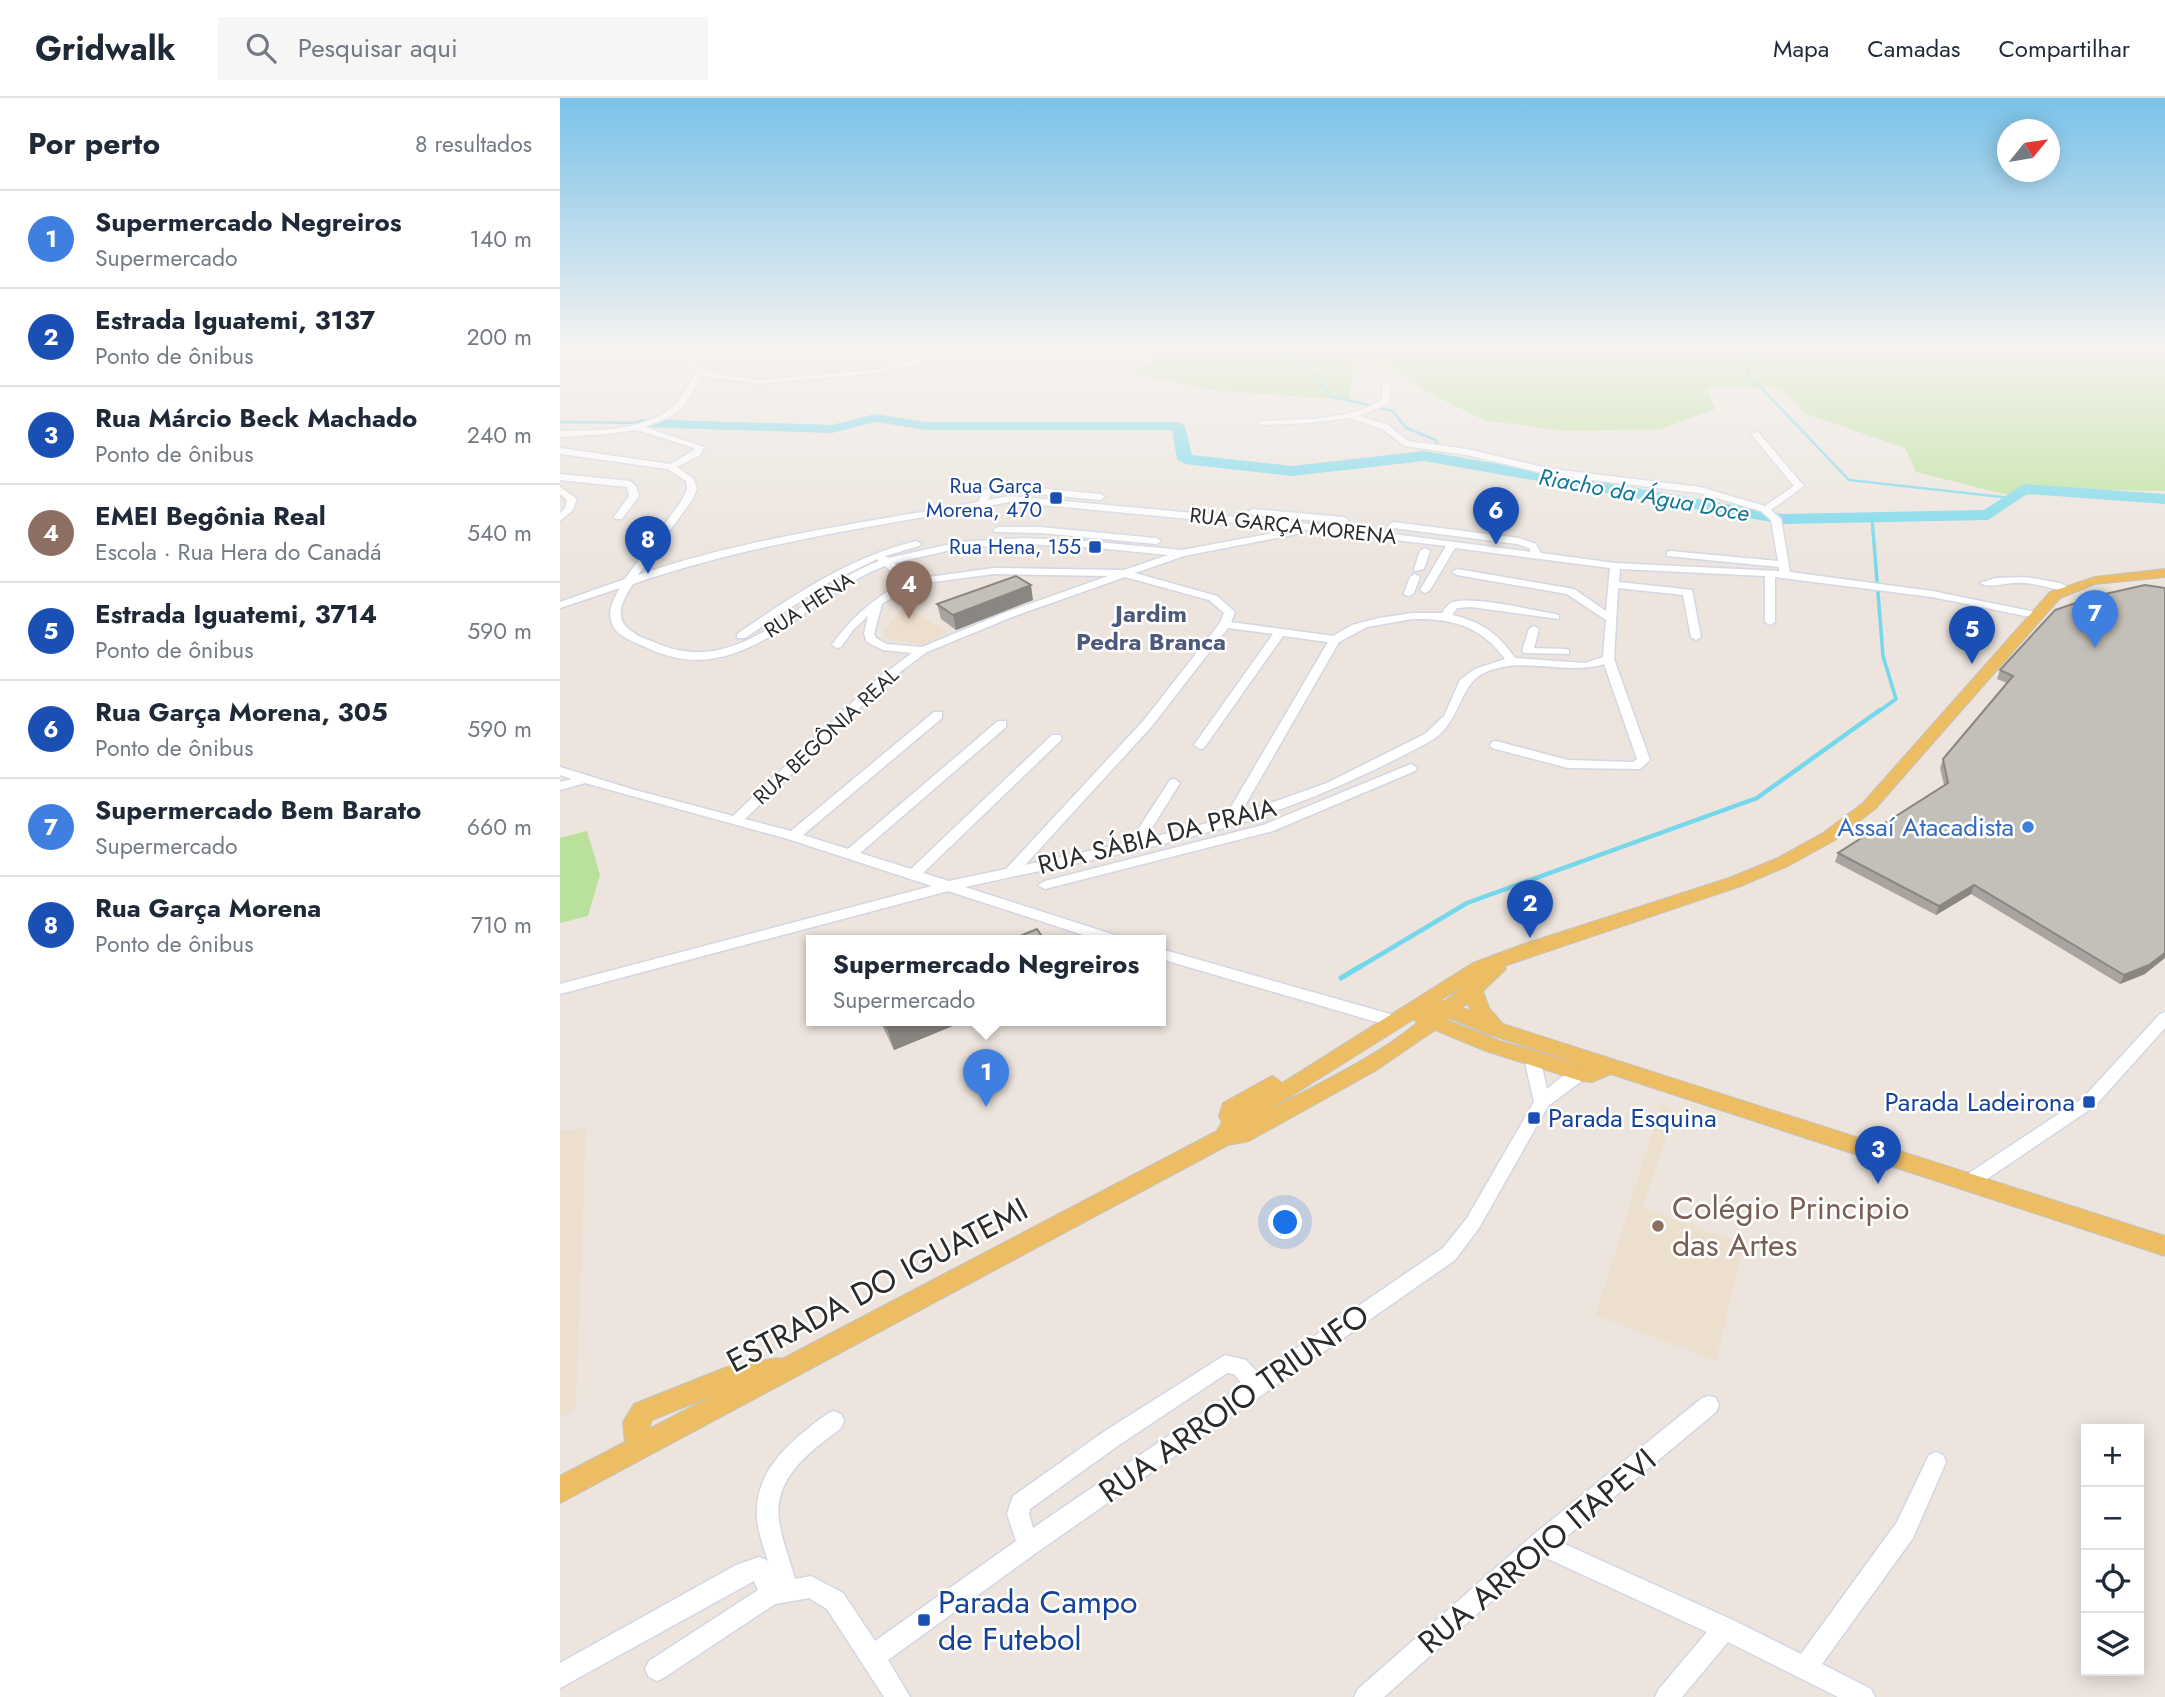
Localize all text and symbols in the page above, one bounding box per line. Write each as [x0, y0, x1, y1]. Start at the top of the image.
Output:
search box [218, 17, 708, 80]
text: Gridwalk [35, 25, 176, 72]
icon: search [242, 29, 280, 67]
text: Pesquisar aqui [298, 29, 458, 67]
text: Mapa [1773, 31, 1829, 66]
text: Camadas [1867, 31, 1960, 66]
text: Compartilhar [1998, 31, 2130, 66]
north arrow [1997, 119, 2060, 182]
text: Por perto [28, 122, 160, 165]
text: 8 resultados [415, 127, 532, 161]
text: Supermercado Negreiros [95, 203, 402, 241]
text: 1 [45, 222, 57, 256]
text: 140 m [470, 222, 532, 256]
text: Supermercado [95, 241, 238, 275]
text: Estrada Iguatemi, 3137 [95, 301, 375, 339]
text: 2 [43, 320, 59, 354]
text: 200 m [466, 320, 532, 354]
text: Ponto de ônibus [95, 339, 253, 373]
text: Rua Márcio Beck Machado [95, 399, 417, 437]
text: 3 [44, 418, 58, 452]
text: 240 m [467, 418, 532, 452]
text: Ponto de ônibus [95, 437, 253, 471]
water label: Riacho da Água Doce [1536, 460, 1752, 530]
place label: Rua Garça Morena, 470 [926, 471, 1042, 525]
pin: 6 [1473, 487, 1519, 545]
marker: Rua Garça Morena, 470 [1048, 490, 1064, 506]
text: EMEI Begônia Real [95, 497, 326, 535]
street label: RUA GARÇA MORENA [1188, 500, 1398, 552]
text: 4 [43, 516, 59, 550]
text: 540 m [467, 516, 532, 550]
pin: 8 [625, 516, 671, 574]
place label: Rua Hena, 155 [949, 532, 1081, 562]
text: Escola · Rua Hera do Canadá [95, 535, 381, 569]
marker: Rua Hena, 155 [1087, 539, 1103, 555]
pin: 4 [886, 561, 932, 619]
street label: RUA HENA [758, 565, 860, 645]
pin: 7 [2072, 590, 2118, 648]
text: Estrada Iguatemi, 3714 [95, 595, 377, 633]
district label: Jardim Pedra Branca [1076, 596, 1226, 659]
pin: 5 [1949, 606, 1995, 664]
text: 5 [44, 614, 58, 648]
text: 590 m [467, 614, 532, 648]
text: Ponto de ônibus [95, 633, 253, 667]
street label: RUA BEGÔNIA REAL [747, 660, 906, 812]
text: Rua Garça Morena, 305 [95, 693, 388, 731]
text: 6 [43, 712, 59, 746]
text: 590 m [467, 712, 532, 746]
text: Ponto de ônibus [95, 731, 253, 765]
street label: RUA SÁBIA DA PRAIA [1034, 788, 1281, 884]
text: Supermercado Bem Barato [95, 791, 421, 829]
place label: Assaí Atacadista [1837, 808, 2014, 846]
text: 7 [44, 810, 58, 844]
text: 660 m [467, 810, 532, 844]
marker: Assaí Atacadista [2020, 819, 2036, 835]
text: Supermercado [95, 829, 238, 863]
pin: 2 [1507, 880, 1553, 938]
text: Rua Garça Morena [95, 889, 321, 927]
text: 8 [44, 908, 58, 942]
text: 710 m [471, 908, 532, 942]
text: Ponto de ônibus [95, 927, 253, 961]
popup [806, 935, 1166, 1026]
text: Supermercado Negreiros [833, 945, 1139, 983]
text: Supermercado [833, 983, 975, 1017]
pin: 1 [963, 1049, 1009, 1107]
place label: Parada Ladeirona [1884, 1083, 2075, 1121]
marker: Parada Ladeirona [2081, 1094, 2097, 1110]
place label: Parada Esquina [1548, 1099, 1717, 1137]
marker: Parada Esquina [1526, 1110, 1542, 1126]
pin: 3 [1855, 1126, 1901, 1184]
place label: Colégio Principio das Artes [1672, 1185, 1910, 1268]
street label: ESTRADA DO IGUATEMI [718, 1186, 1036, 1384]
your location [1268, 1205, 1302, 1239]
marker: Colégio Principio das Artes [1650, 1218, 1666, 1234]
street label: RUA ARROIO TRIUNFO [1090, 1292, 1378, 1514]
map controls [2081, 1424, 2144, 1676]
button: + [2081, 1424, 2144, 1487]
street label: RUA ARROIO ITAPEVI [1408, 1437, 1666, 1665]
button: − [2081, 1487, 2144, 1550]
button: locate [2081, 1550, 2144, 1613]
place label: Parada Campo de Futebol [938, 1579, 1138, 1662]
marker: Parada Campo de Futebol [916, 1612, 932, 1628]
button: layers [2081, 1613, 2144, 1676]

